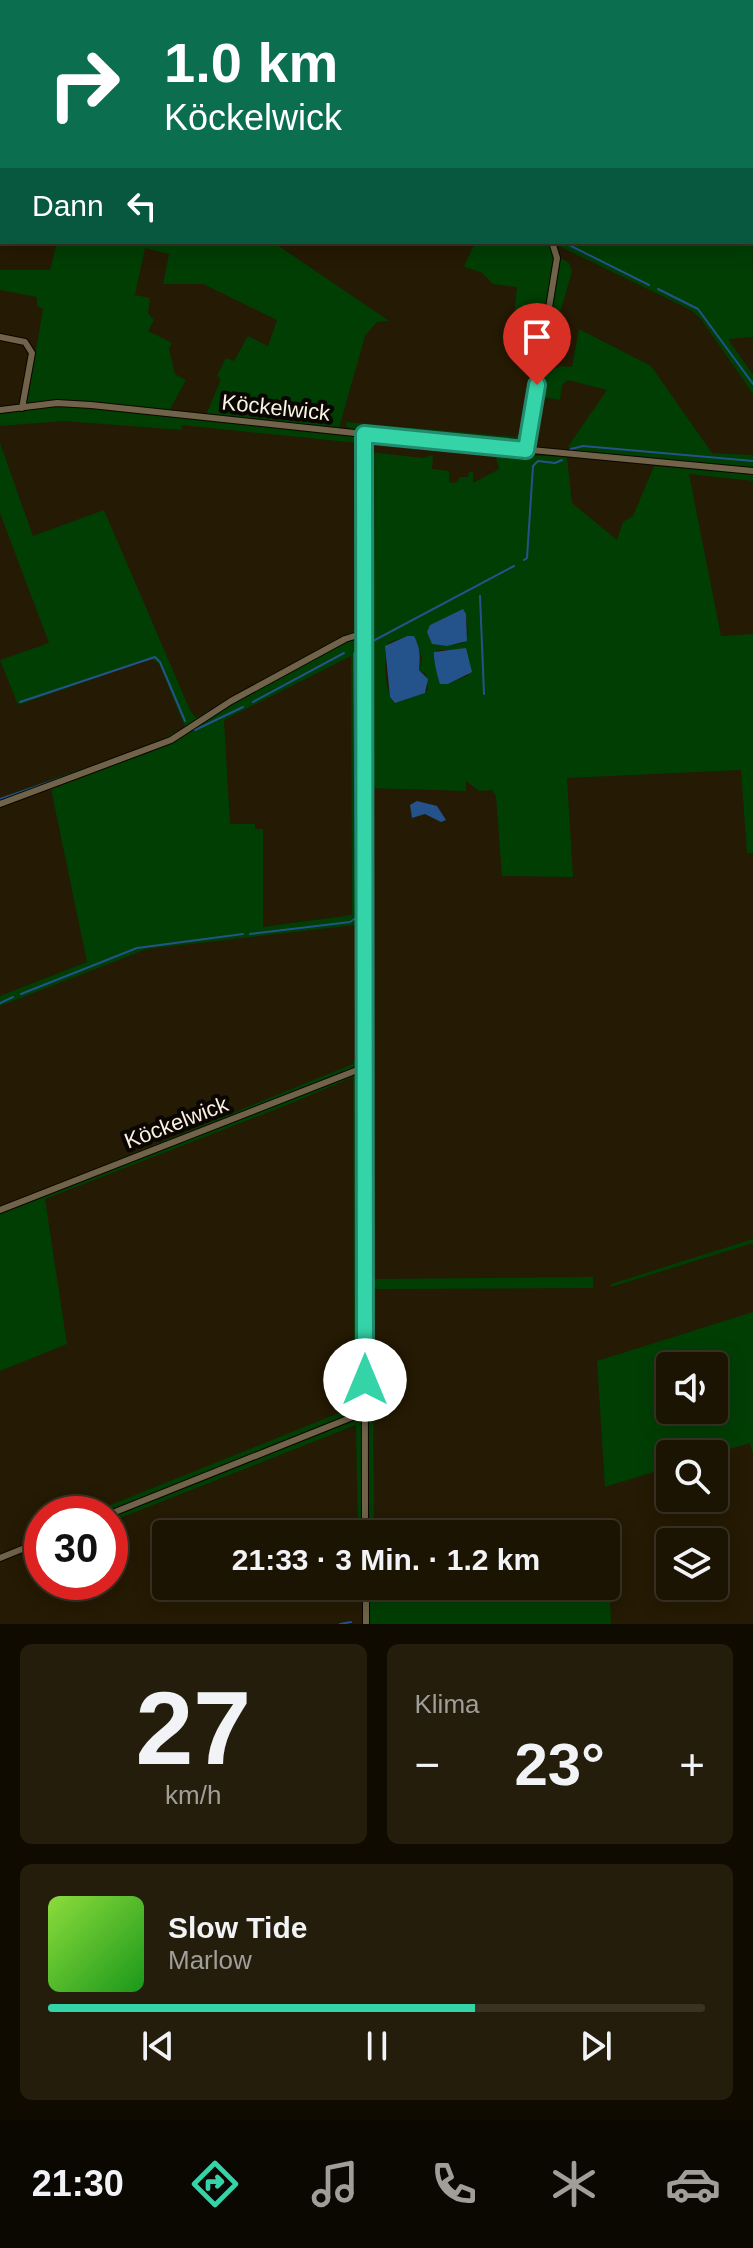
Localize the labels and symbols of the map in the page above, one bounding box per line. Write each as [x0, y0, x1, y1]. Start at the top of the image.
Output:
pin [503, 303, 571, 385]
street label: Köckelwick [221, 389, 332, 426]
street label: Köckelwick [121, 1091, 232, 1154]
position arrow [323, 1338, 407, 1422]
speed limit sign: 30 [24, 1496, 128, 1600]

